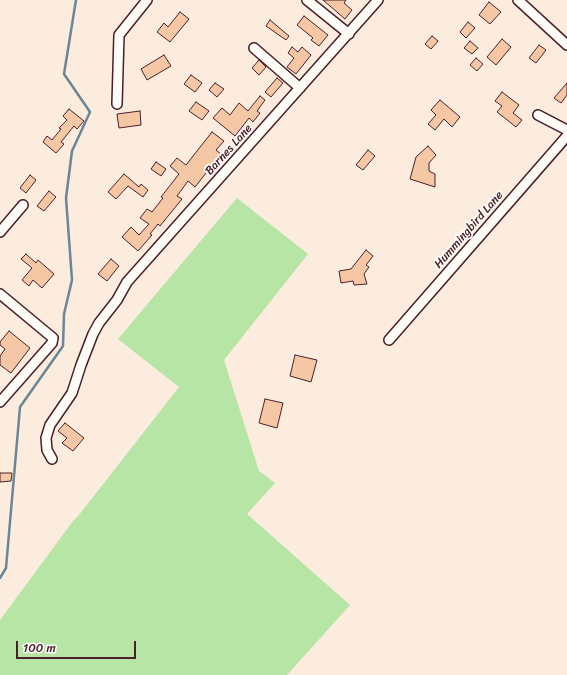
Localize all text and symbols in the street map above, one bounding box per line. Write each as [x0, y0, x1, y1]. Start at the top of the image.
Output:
street label: Barnes Lane [202, 122, 256, 178]
street label: Hummingbird Lane [432, 188, 506, 272]
scale bar [18, 633, 138, 659]
text: 100 m [23, 637, 56, 659]

